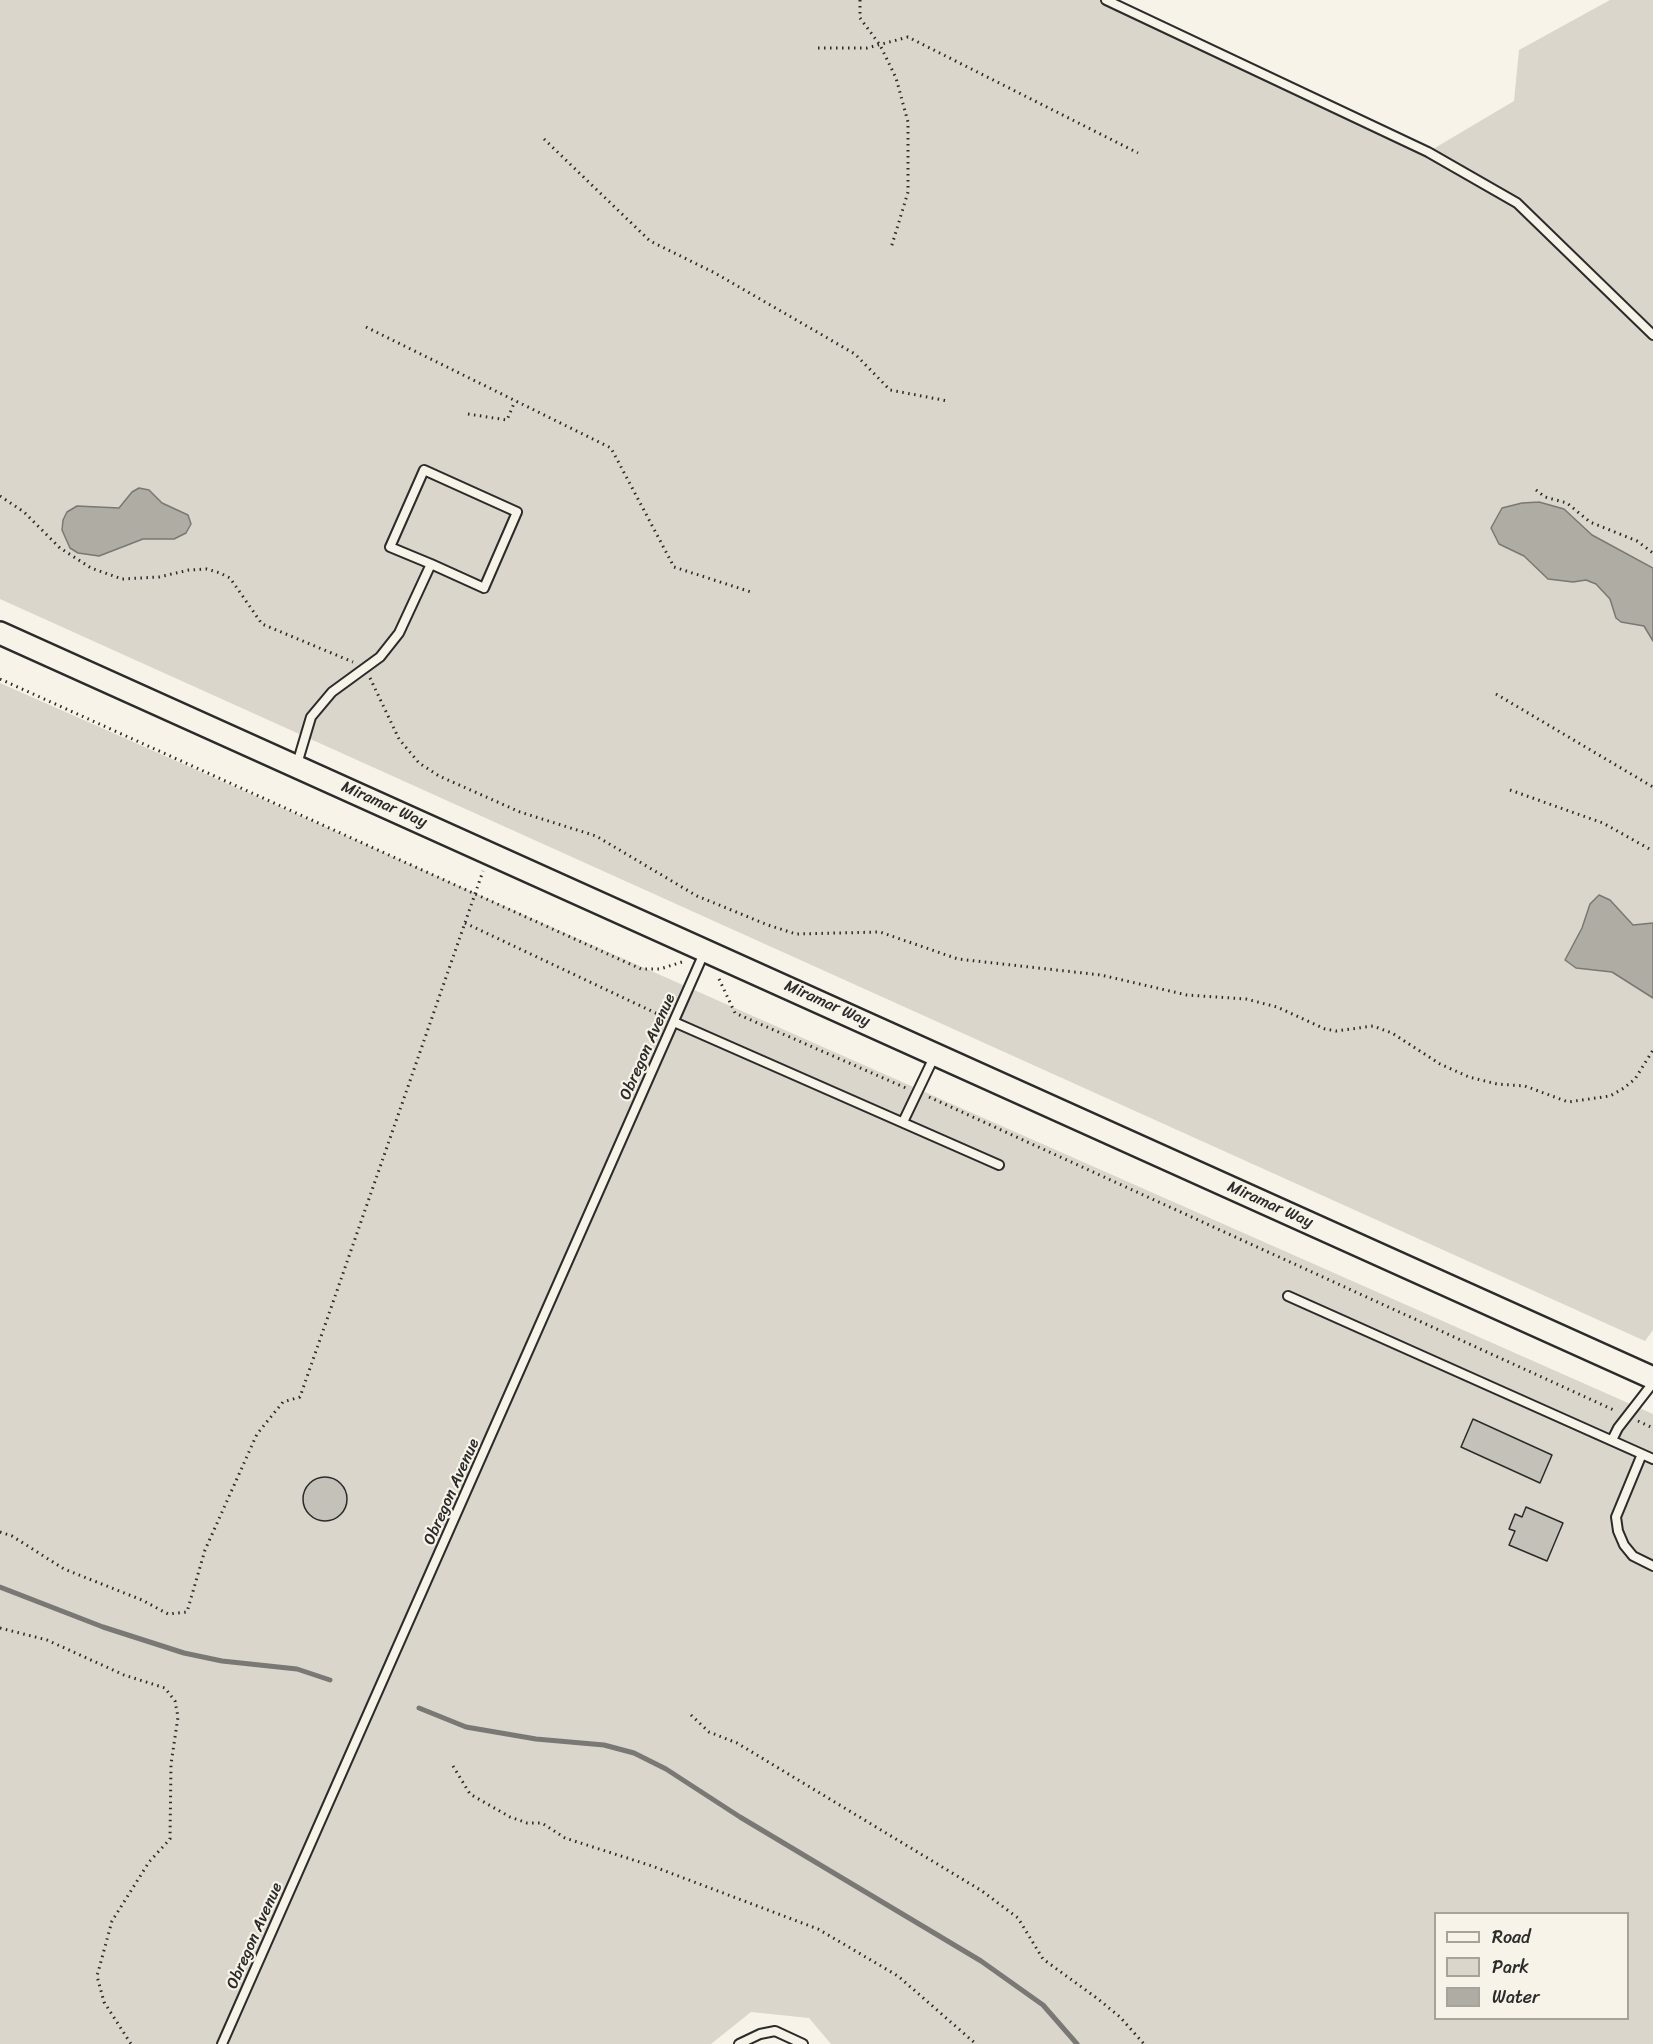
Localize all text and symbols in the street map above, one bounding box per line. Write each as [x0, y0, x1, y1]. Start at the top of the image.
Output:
street label: Miramar Way [338, 778, 430, 832]
street label: Miramar Way [781, 977, 873, 1031]
street label: Obregon Avenue [616, 991, 680, 1103]
street label: Miramar Way [1224, 1178, 1316, 1232]
street label: Obregon Avenue [420, 1436, 484, 1548]
street label: Obregon Avenue [223, 1880, 287, 1992]
legend [1434, 1912, 1629, 2020]
text: Road [1492, 1921, 1531, 1953]
text: Park [1492, 1951, 1529, 1983]
text: Water [1492, 1981, 1539, 2013]

